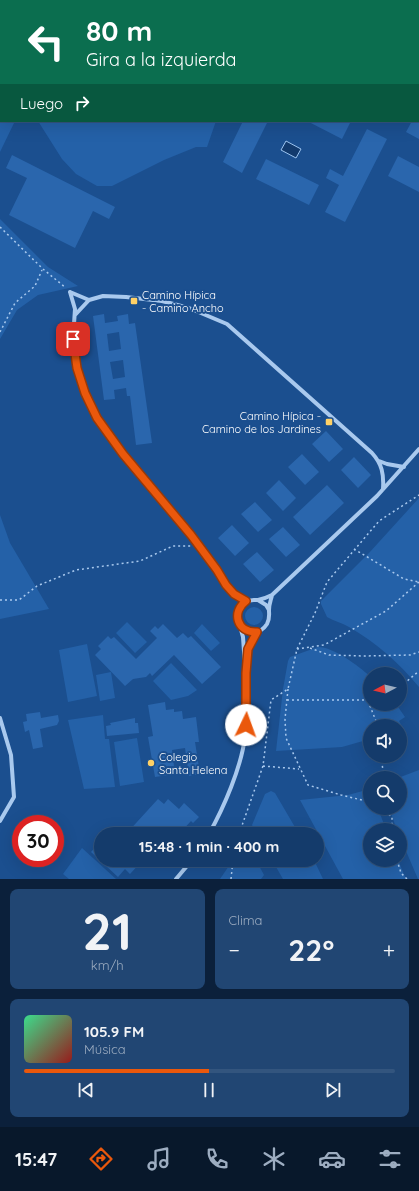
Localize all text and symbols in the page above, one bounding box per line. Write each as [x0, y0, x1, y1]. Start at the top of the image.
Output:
text: 80 m [86, 13, 152, 48]
icon: left [20, 16, 72, 68]
text: Gira a la izquierda [86, 48, 237, 71]
icon: right [71, 92, 93, 114]
text: Luego [20, 94, 63, 113]
place label: Camino Hípica - Camino Ancho [142, 288, 224, 315]
marker: Camino Hípica - Camino Ancho [129, 296, 139, 306]
pin [56, 322, 90, 356]
icon: arrive [62, 328, 84, 350]
place label: Camino Hípica - Camino de los Jardines [202, 409, 321, 436]
marker: Camino Hípica - Camino de los Jardines [324, 417, 334, 427]
north arrow [363, 667, 407, 711]
map controls [363, 667, 407, 867]
position arrow [225, 704, 267, 746]
button: sound [363, 719, 407, 763]
place label: Colegio Santa Helena [159, 750, 227, 777]
marker: Colegio Santa Helena [146, 758, 156, 768]
button: search [363, 771, 407, 815]
speed limit sign: 30 [12, 815, 64, 867]
button: layers [363, 823, 407, 867]
text: 15:48 · 1 min · 400 m [139, 837, 279, 856]
text: 21 [82, 898, 132, 963]
text: Clima [229, 912, 263, 928]
text: 22° [288, 931, 334, 969]
text: − [229, 936, 240, 964]
text: + [383, 936, 395, 964]
text: km/h [91, 957, 124, 973]
text: 105.9 FM [84, 1022, 144, 1041]
text: Música [84, 1041, 126, 1057]
icon: previous [75, 1079, 97, 1101]
icon: pause [198, 1079, 220, 1101]
icon: next [322, 1079, 344, 1101]
icon: directions [87, 1145, 115, 1173]
icon: music [145, 1145, 173, 1173]
icon: phone [203, 1145, 231, 1173]
icon: climate [260, 1145, 288, 1173]
icon: car [318, 1145, 346, 1173]
icon: filters [376, 1145, 404, 1173]
text: 15:47 [15, 1148, 57, 1171]

